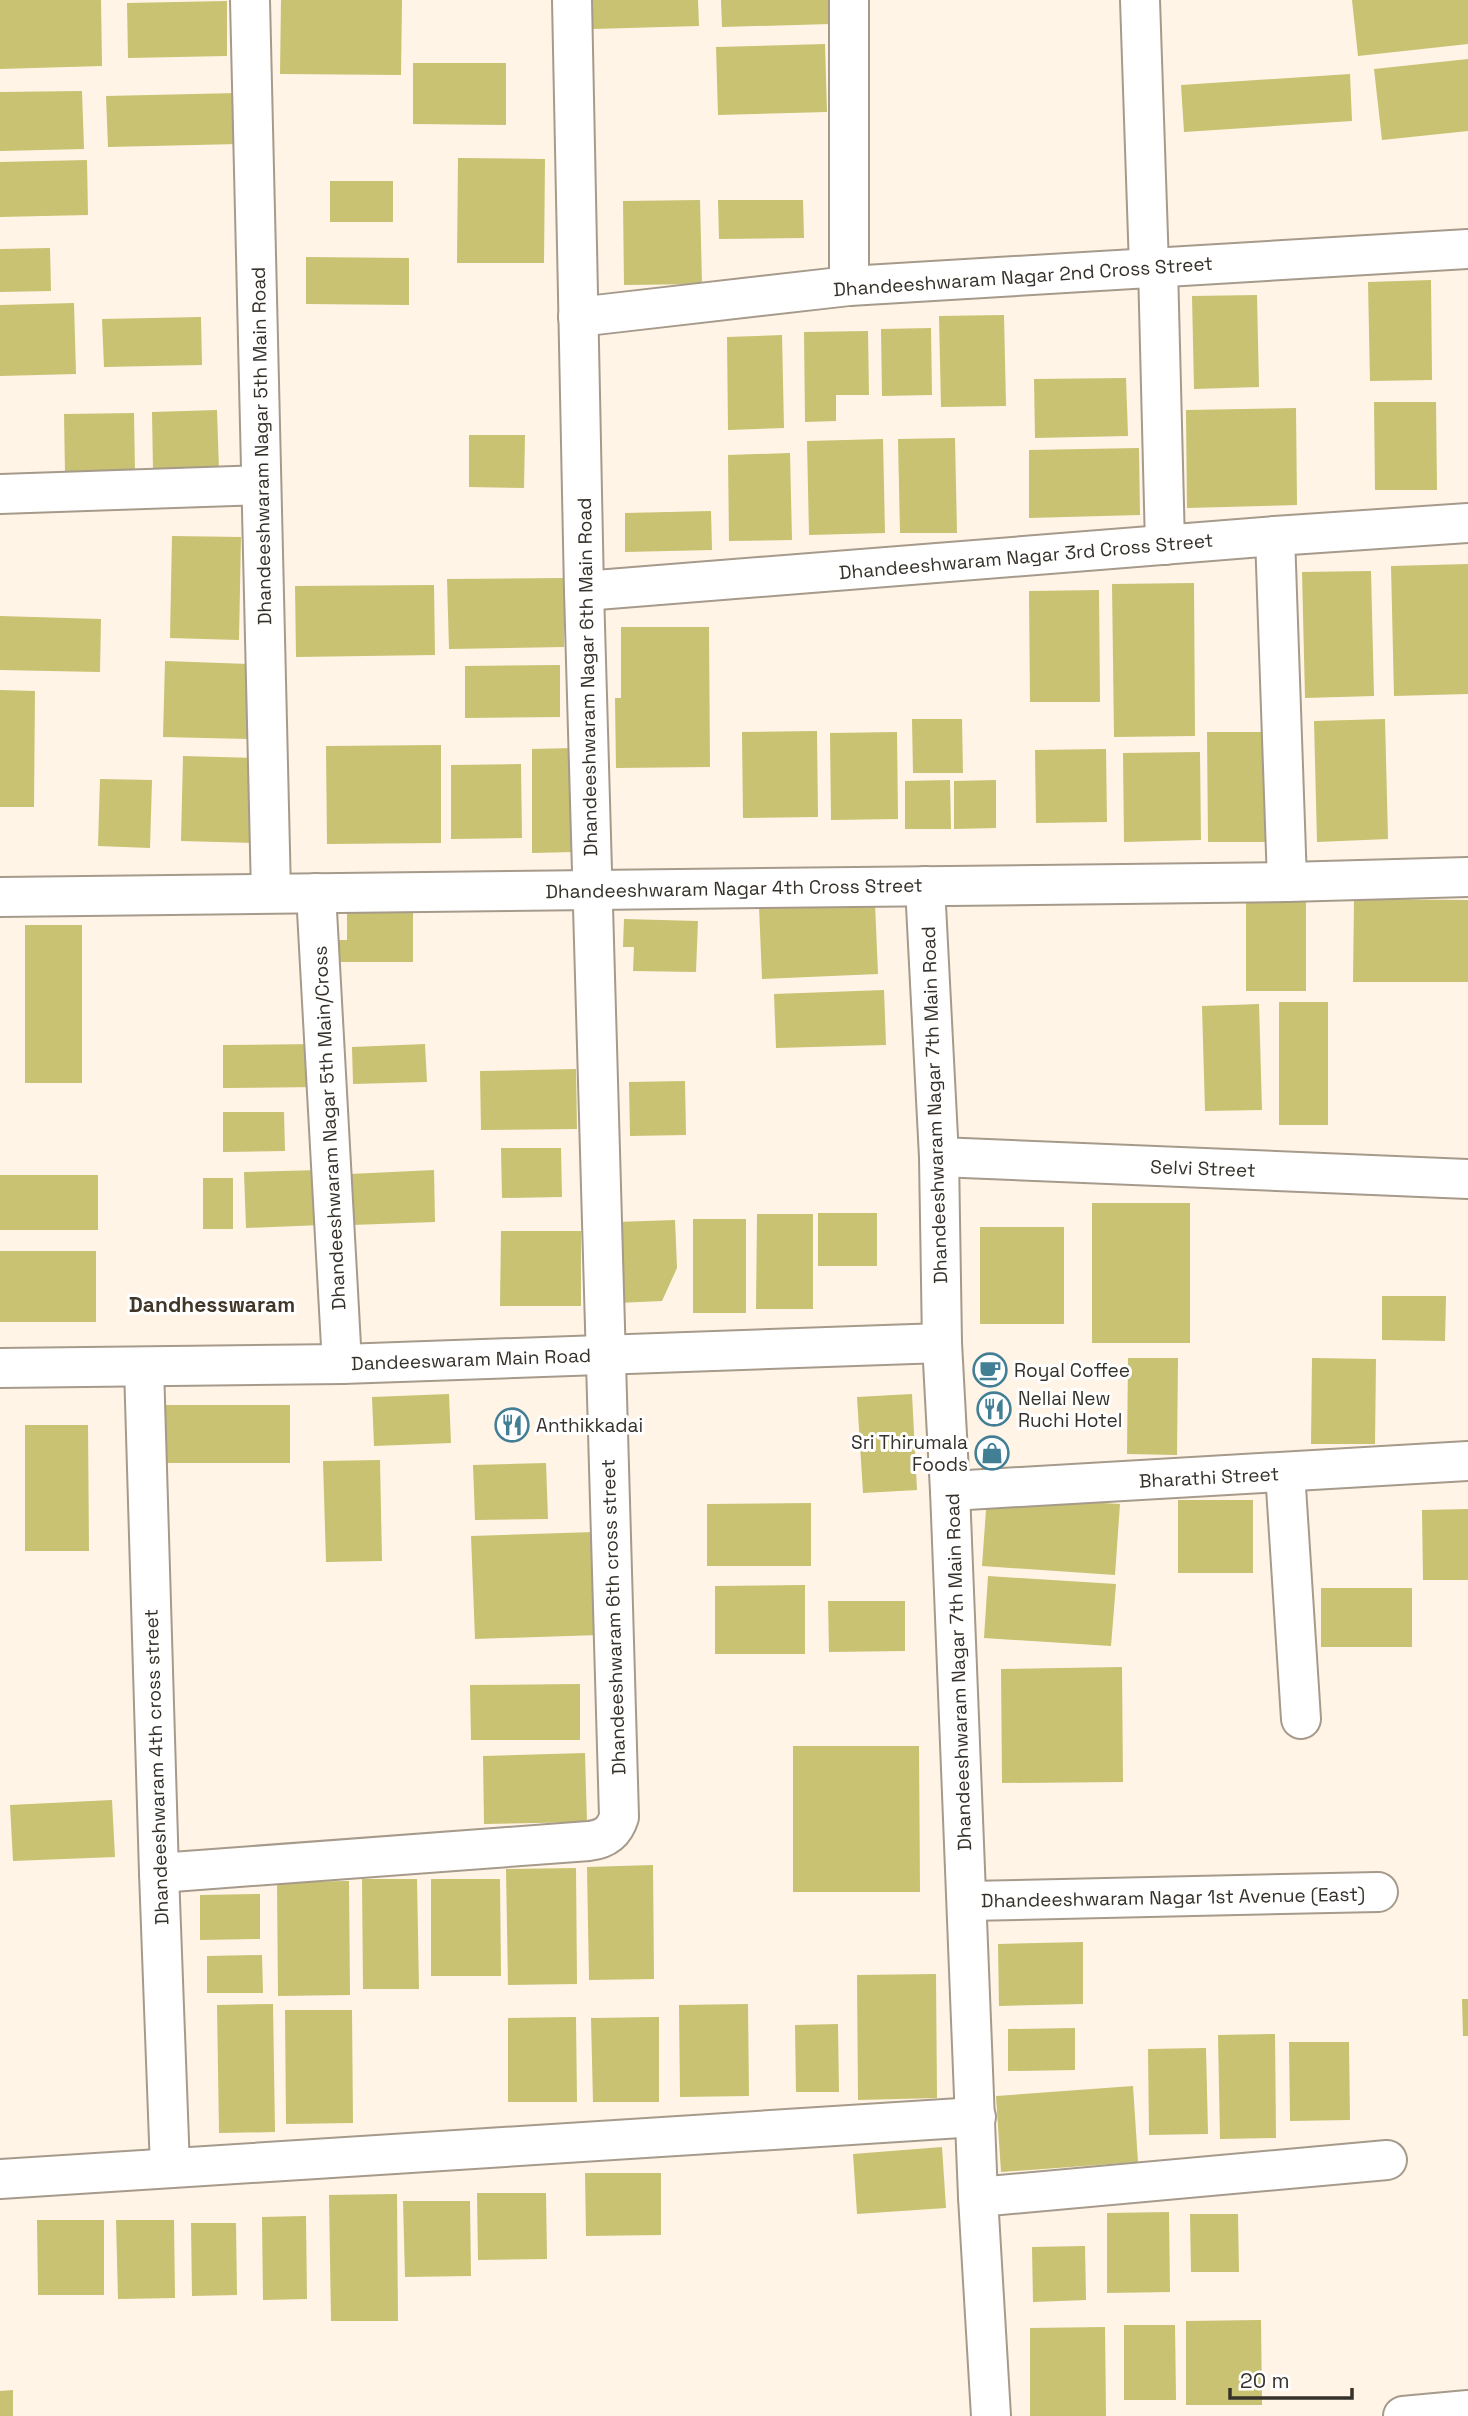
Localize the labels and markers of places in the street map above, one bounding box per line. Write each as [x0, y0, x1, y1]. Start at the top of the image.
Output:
cafe icon: Royal Coffee [971, 1351, 1009, 1389]
place label: Royal Coffee [1014, 1358, 1130, 1383]
place label: Nellai New Ruchi Hotel [1018, 1386, 1122, 1433]
restaurant icon: Nellai New Ruchi Hotel [975, 1390, 1013, 1428]
restaurant icon: Anthikkadai [493, 1406, 531, 1444]
place label: Anthikkadai [536, 1413, 643, 1438]
place label: Sri Thirumala Foods [851, 1430, 968, 1477]
shop icon: Sri Thirumala Foods [973, 1434, 1011, 1472]

